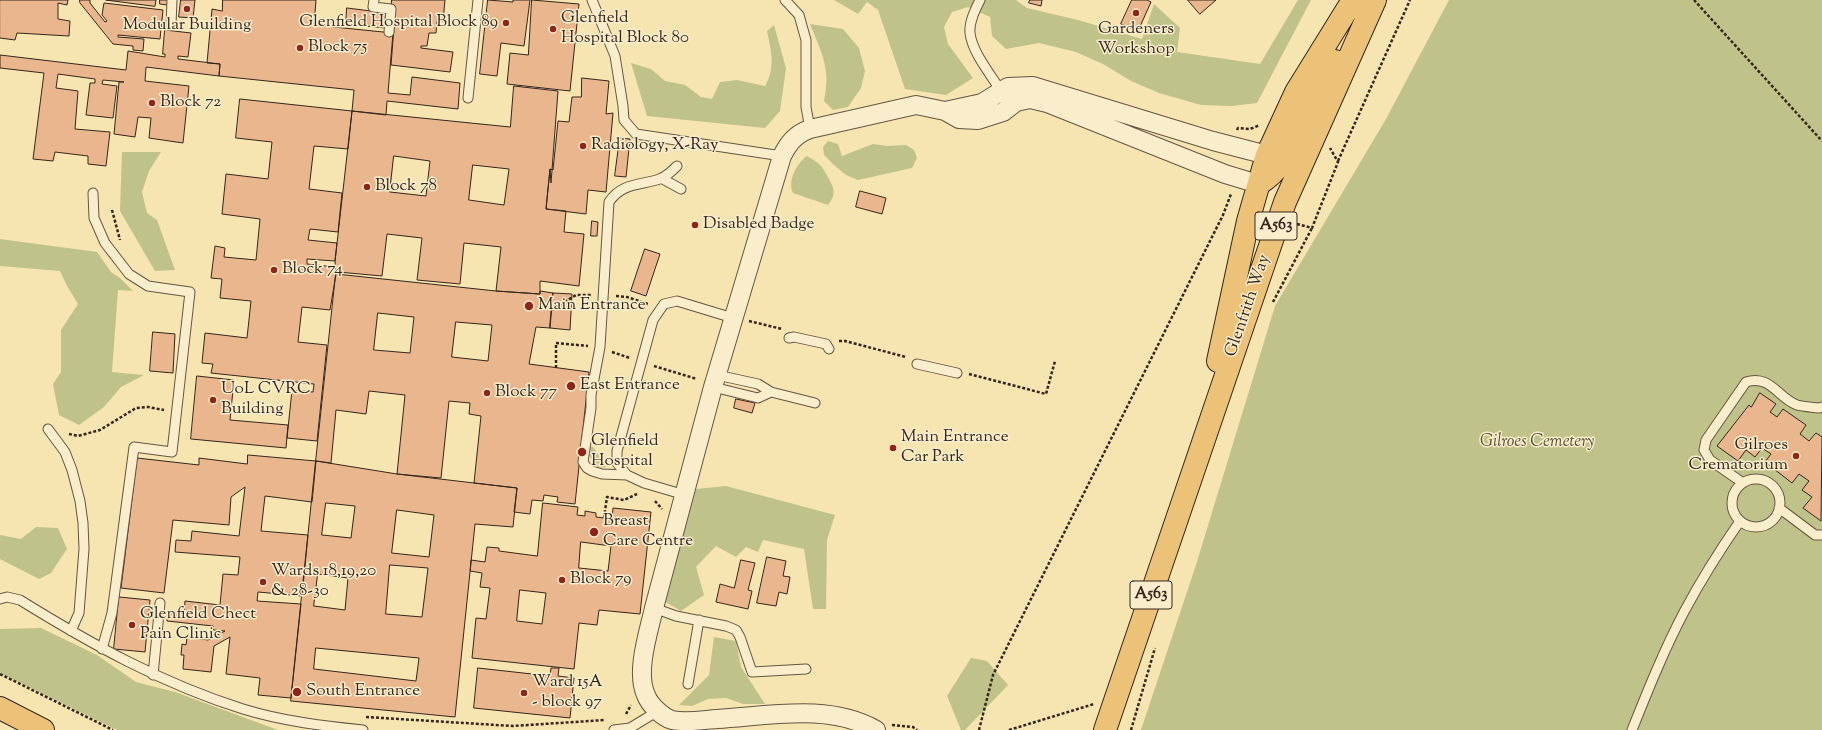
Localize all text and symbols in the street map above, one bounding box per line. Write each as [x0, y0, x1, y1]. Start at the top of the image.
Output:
marker: Modular Building [182, 4, 192, 14]
marker: Gardeners Workshop [1131, 8, 1141, 18]
place label: Glenfield Hospital Block 80 [561, 9, 689, 49]
place label: Glenfield Hospital Block 89 [299, 13, 498, 33]
place label: Modular Building [123, 16, 251, 36]
marker: Glenfield Hospital Block 89 [501, 18, 511, 28]
place label: Gardeners Workshop [1097, 20, 1175, 60]
marker: Glenfield Hospital Block 80 [548, 24, 558, 34]
place label: Block 75 [308, 38, 367, 58]
marker: Block 75 [295, 43, 305, 53]
place label: Block 72 [160, 93, 221, 113]
marker: Block 72 [147, 98, 157, 108]
place label: Radiology, X-Ray [591, 136, 718, 156]
marker: Radiology, X-Ray [578, 141, 588, 151]
place label: Block 78 [375, 177, 437, 197]
marker: Block 78 [362, 182, 372, 192]
road number: A563 [1255, 212, 1297, 240]
place label: Disabled Badge [703, 215, 814, 235]
marker: Disabled Badge [690, 220, 700, 230]
street label: Glenfrith Way [1222, 252, 1276, 360]
place label: Block 74 [282, 260, 343, 280]
marker: Block 74 [269, 265, 279, 275]
place label: Main Entrance [538, 296, 646, 316]
marker: Main Entrance [523, 300, 535, 312]
place label: East Entrance [580, 376, 680, 396]
place label: UoL CVRC Building [221, 380, 311, 420]
marker: East Entrance [565, 380, 577, 392]
place label: Block 77 [495, 383, 557, 403]
marker: Block 77 [482, 388, 492, 398]
marker: UoL CVRC Building [208, 395, 218, 405]
place label: Main Entrance Car Park [901, 428, 1009, 468]
place label: Glenfield Hospital [591, 432, 659, 472]
park label: Gilroes Cemetery [1480, 433, 1594, 453]
place label: Gilroes Crematorium [1688, 436, 1788, 476]
marker: Main Entrance Car Park [888, 443, 898, 453]
marker: Glenfield Hospital [576, 446, 588, 458]
marker: Gilroes Crematorium [1791, 451, 1801, 461]
place label: Breast Care Centre [603, 512, 693, 552]
marker: Breast Care Centre [588, 526, 600, 538]
place label: Wards 18,19,20 & 28-30 [271, 562, 376, 602]
place label: Block 79 [570, 570, 631, 590]
marker: Block 79 [557, 575, 567, 585]
marker: Wards 18,19,20 & 28-30 [258, 577, 268, 587]
road number: A563 [1130, 581, 1172, 609]
place label: Glenfield Chect Pain Clinic [140, 605, 256, 645]
marker: Glenfield Chect Pain Clinic [127, 620, 137, 630]
place label: Ward 15A - block 97 [532, 673, 602, 713]
place label: South Entrance [306, 682, 420, 702]
marker: South Entrance [291, 686, 303, 698]
marker: Ward 15A - block 97 [519, 688, 529, 698]

